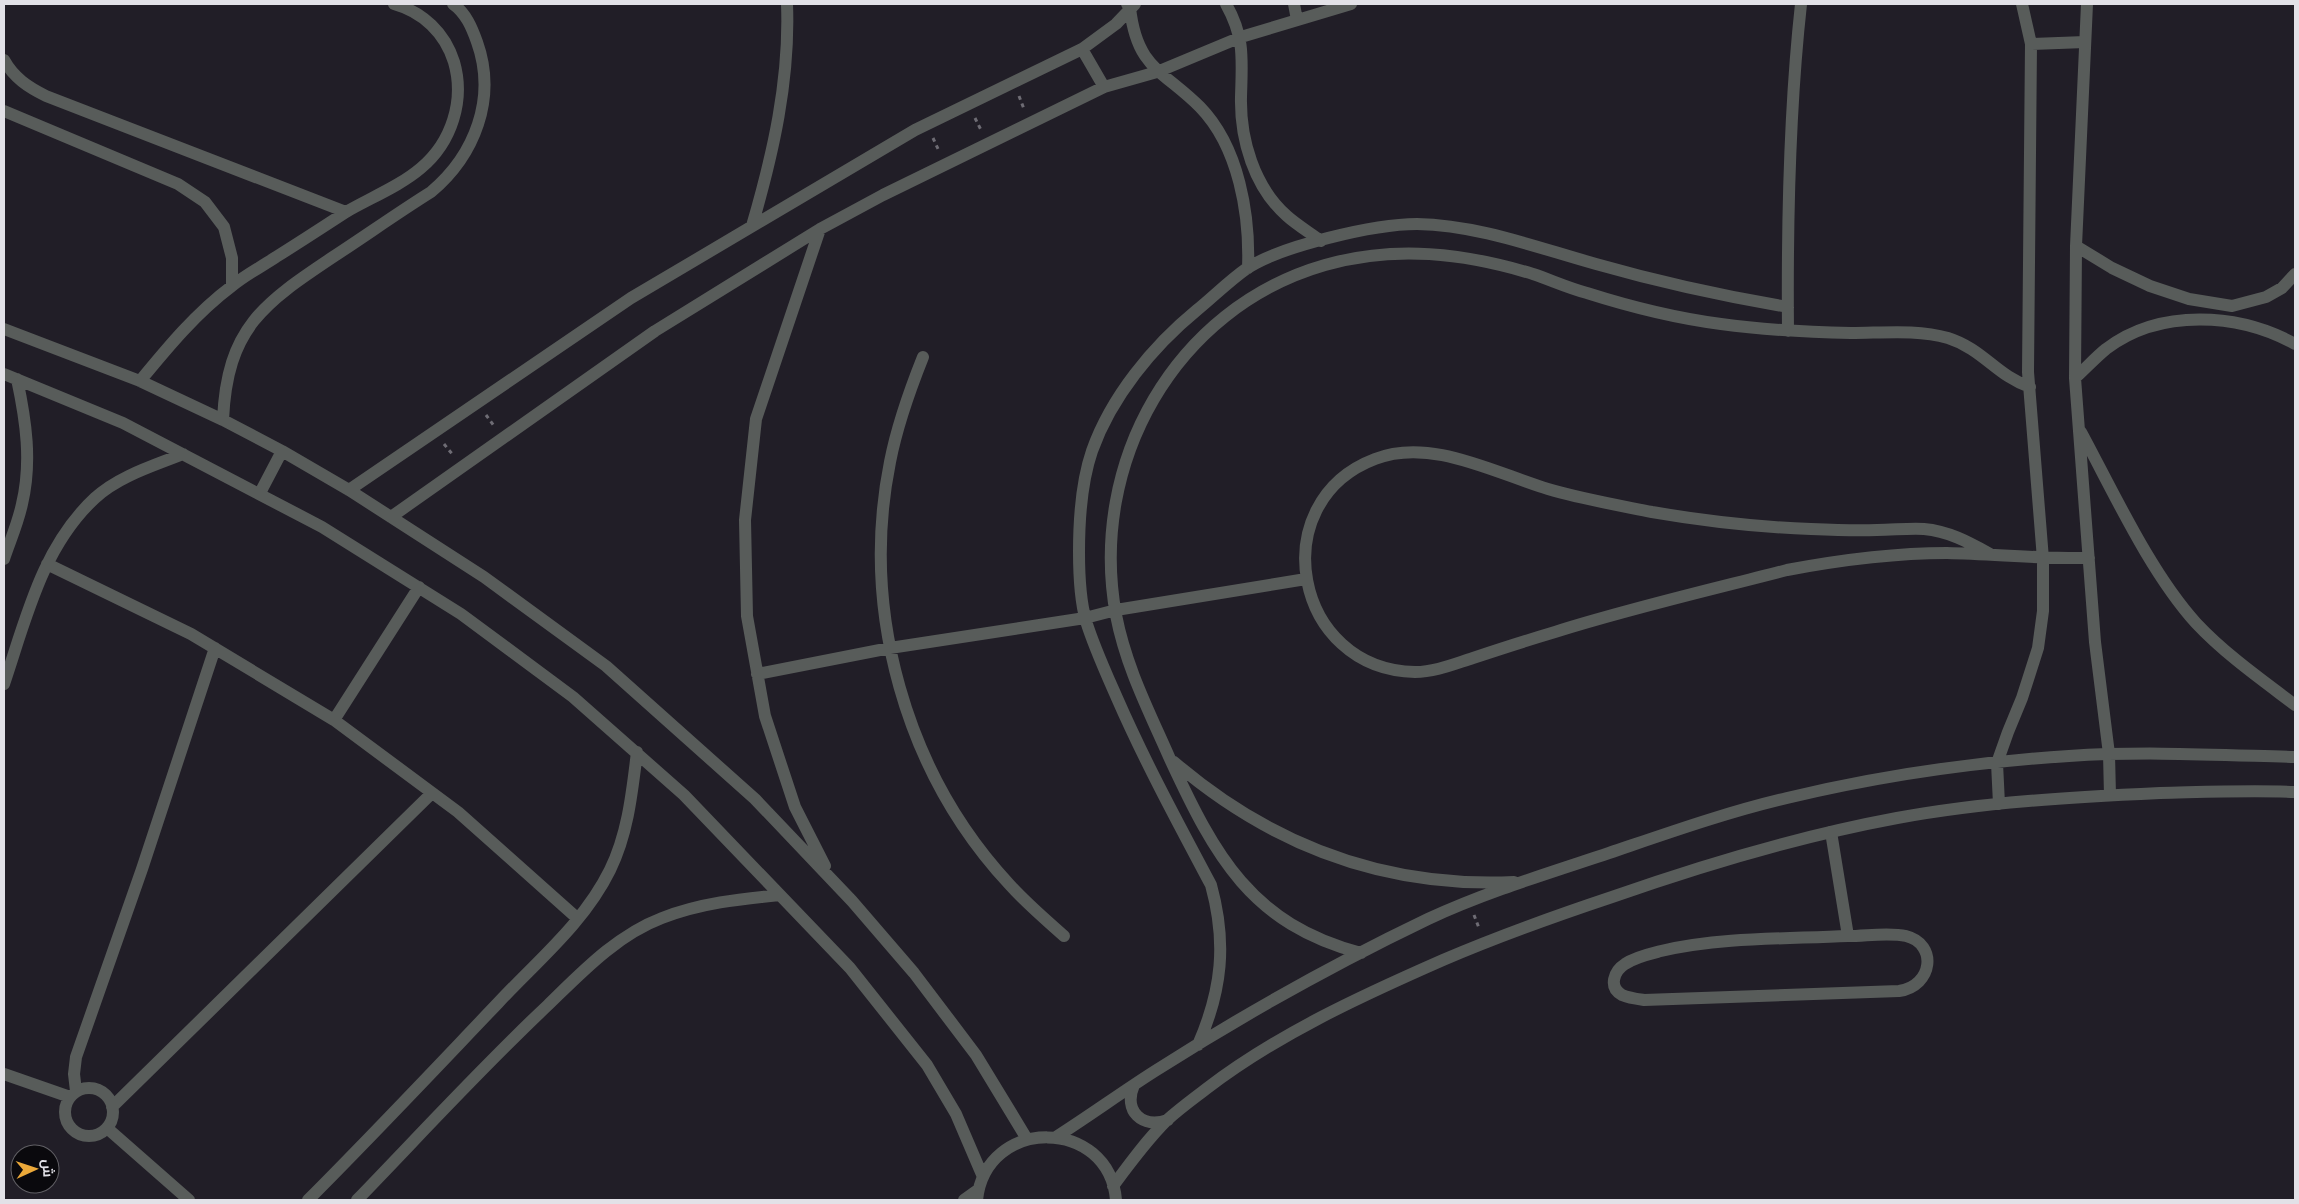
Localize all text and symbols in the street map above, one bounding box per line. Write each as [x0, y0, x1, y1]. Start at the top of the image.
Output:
north arrow [10, 1144, 60, 1194]
text: ش [39, 1159, 56, 1178]

